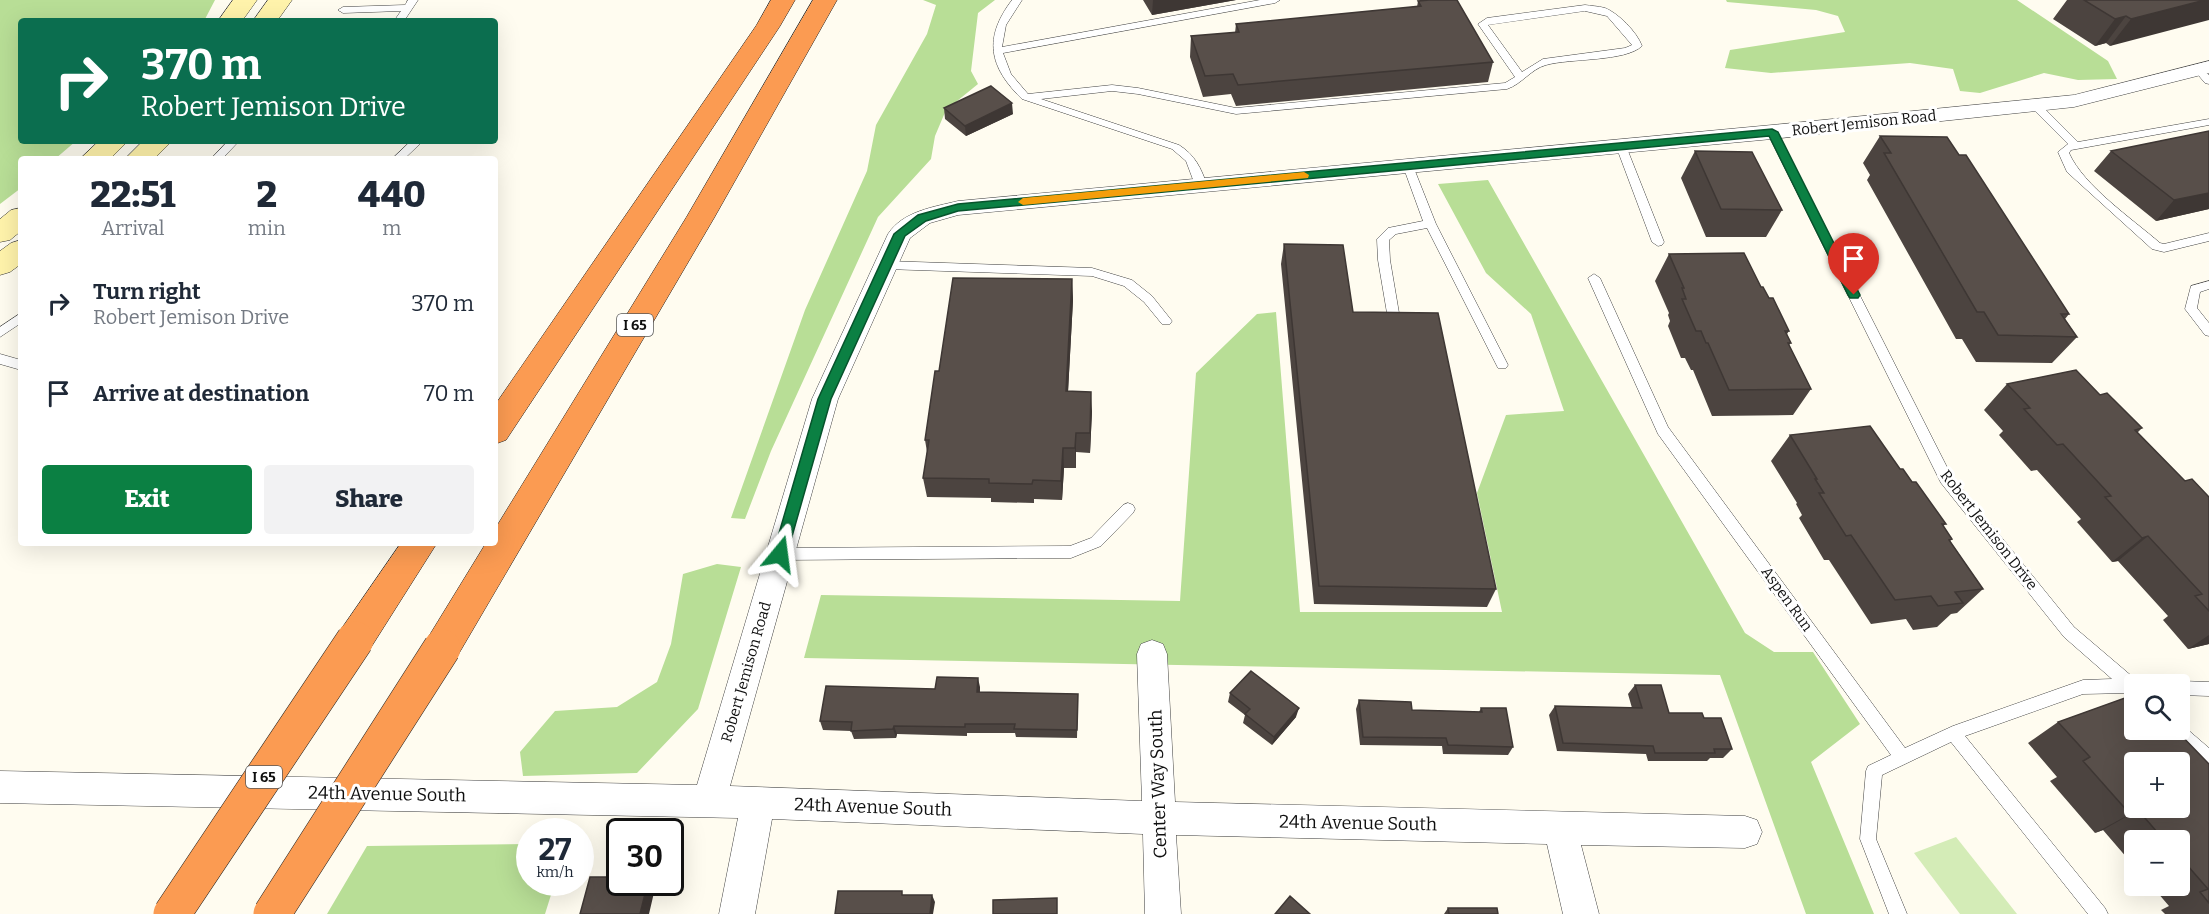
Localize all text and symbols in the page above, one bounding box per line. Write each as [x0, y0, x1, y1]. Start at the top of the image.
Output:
text: 370 m [141, 40, 261, 90]
icon: right [42, 42, 120, 120]
text: Robert Jemison Drive [141, 91, 406, 123]
street label: Robert Jemison Road [1791, 106, 1937, 140]
text: 22:51 [90, 173, 176, 217]
text: 2 [256, 173, 277, 217]
text: 440 [358, 173, 426, 217]
text: Arrival [101, 216, 165, 240]
text: min [248, 216, 286, 240]
text: m [382, 216, 401, 240]
pin [1828, 233, 1879, 295]
icon: arrive [1837, 242, 1870, 275]
text: Turn right [93, 278, 201, 305]
icon: right [42, 287, 75, 320]
text: 370 m [411, 290, 474, 317]
text: Robert Jemison Drive [93, 305, 289, 329]
road number: I 65 [617, 314, 653, 336]
icon: arrive [42, 377, 75, 410]
text: Arrive at destination [93, 380, 309, 407]
text: 70 m [424, 380, 474, 407]
button: Exit [42, 465, 252, 534]
button: Share [264, 465, 474, 534]
street label: Robert Jemison Drive [1937, 466, 2041, 594]
position arrow [748, 522, 812, 586]
street label: Aspen Run [1757, 563, 1817, 635]
street label: Robert Jemison Road [717, 600, 775, 744]
map controls [2124, 674, 2190, 896]
button: search [2124, 674, 2190, 740]
street label: Center Way South [1144, 709, 1172, 859]
button: + [2124, 752, 2190, 818]
road number: I 65 [246, 766, 282, 788]
street label: 24th Avenue South [308, 782, 466, 806]
street label: 24th Avenue South [794, 793, 952, 821]
street label: 24th Avenue South [1279, 811, 1437, 835]
speed limit sign: 30 [606, 818, 684, 896]
button: − [2124, 830, 2190, 896]
text: 27 [539, 832, 571, 868]
text: km/h [536, 863, 574, 881]

